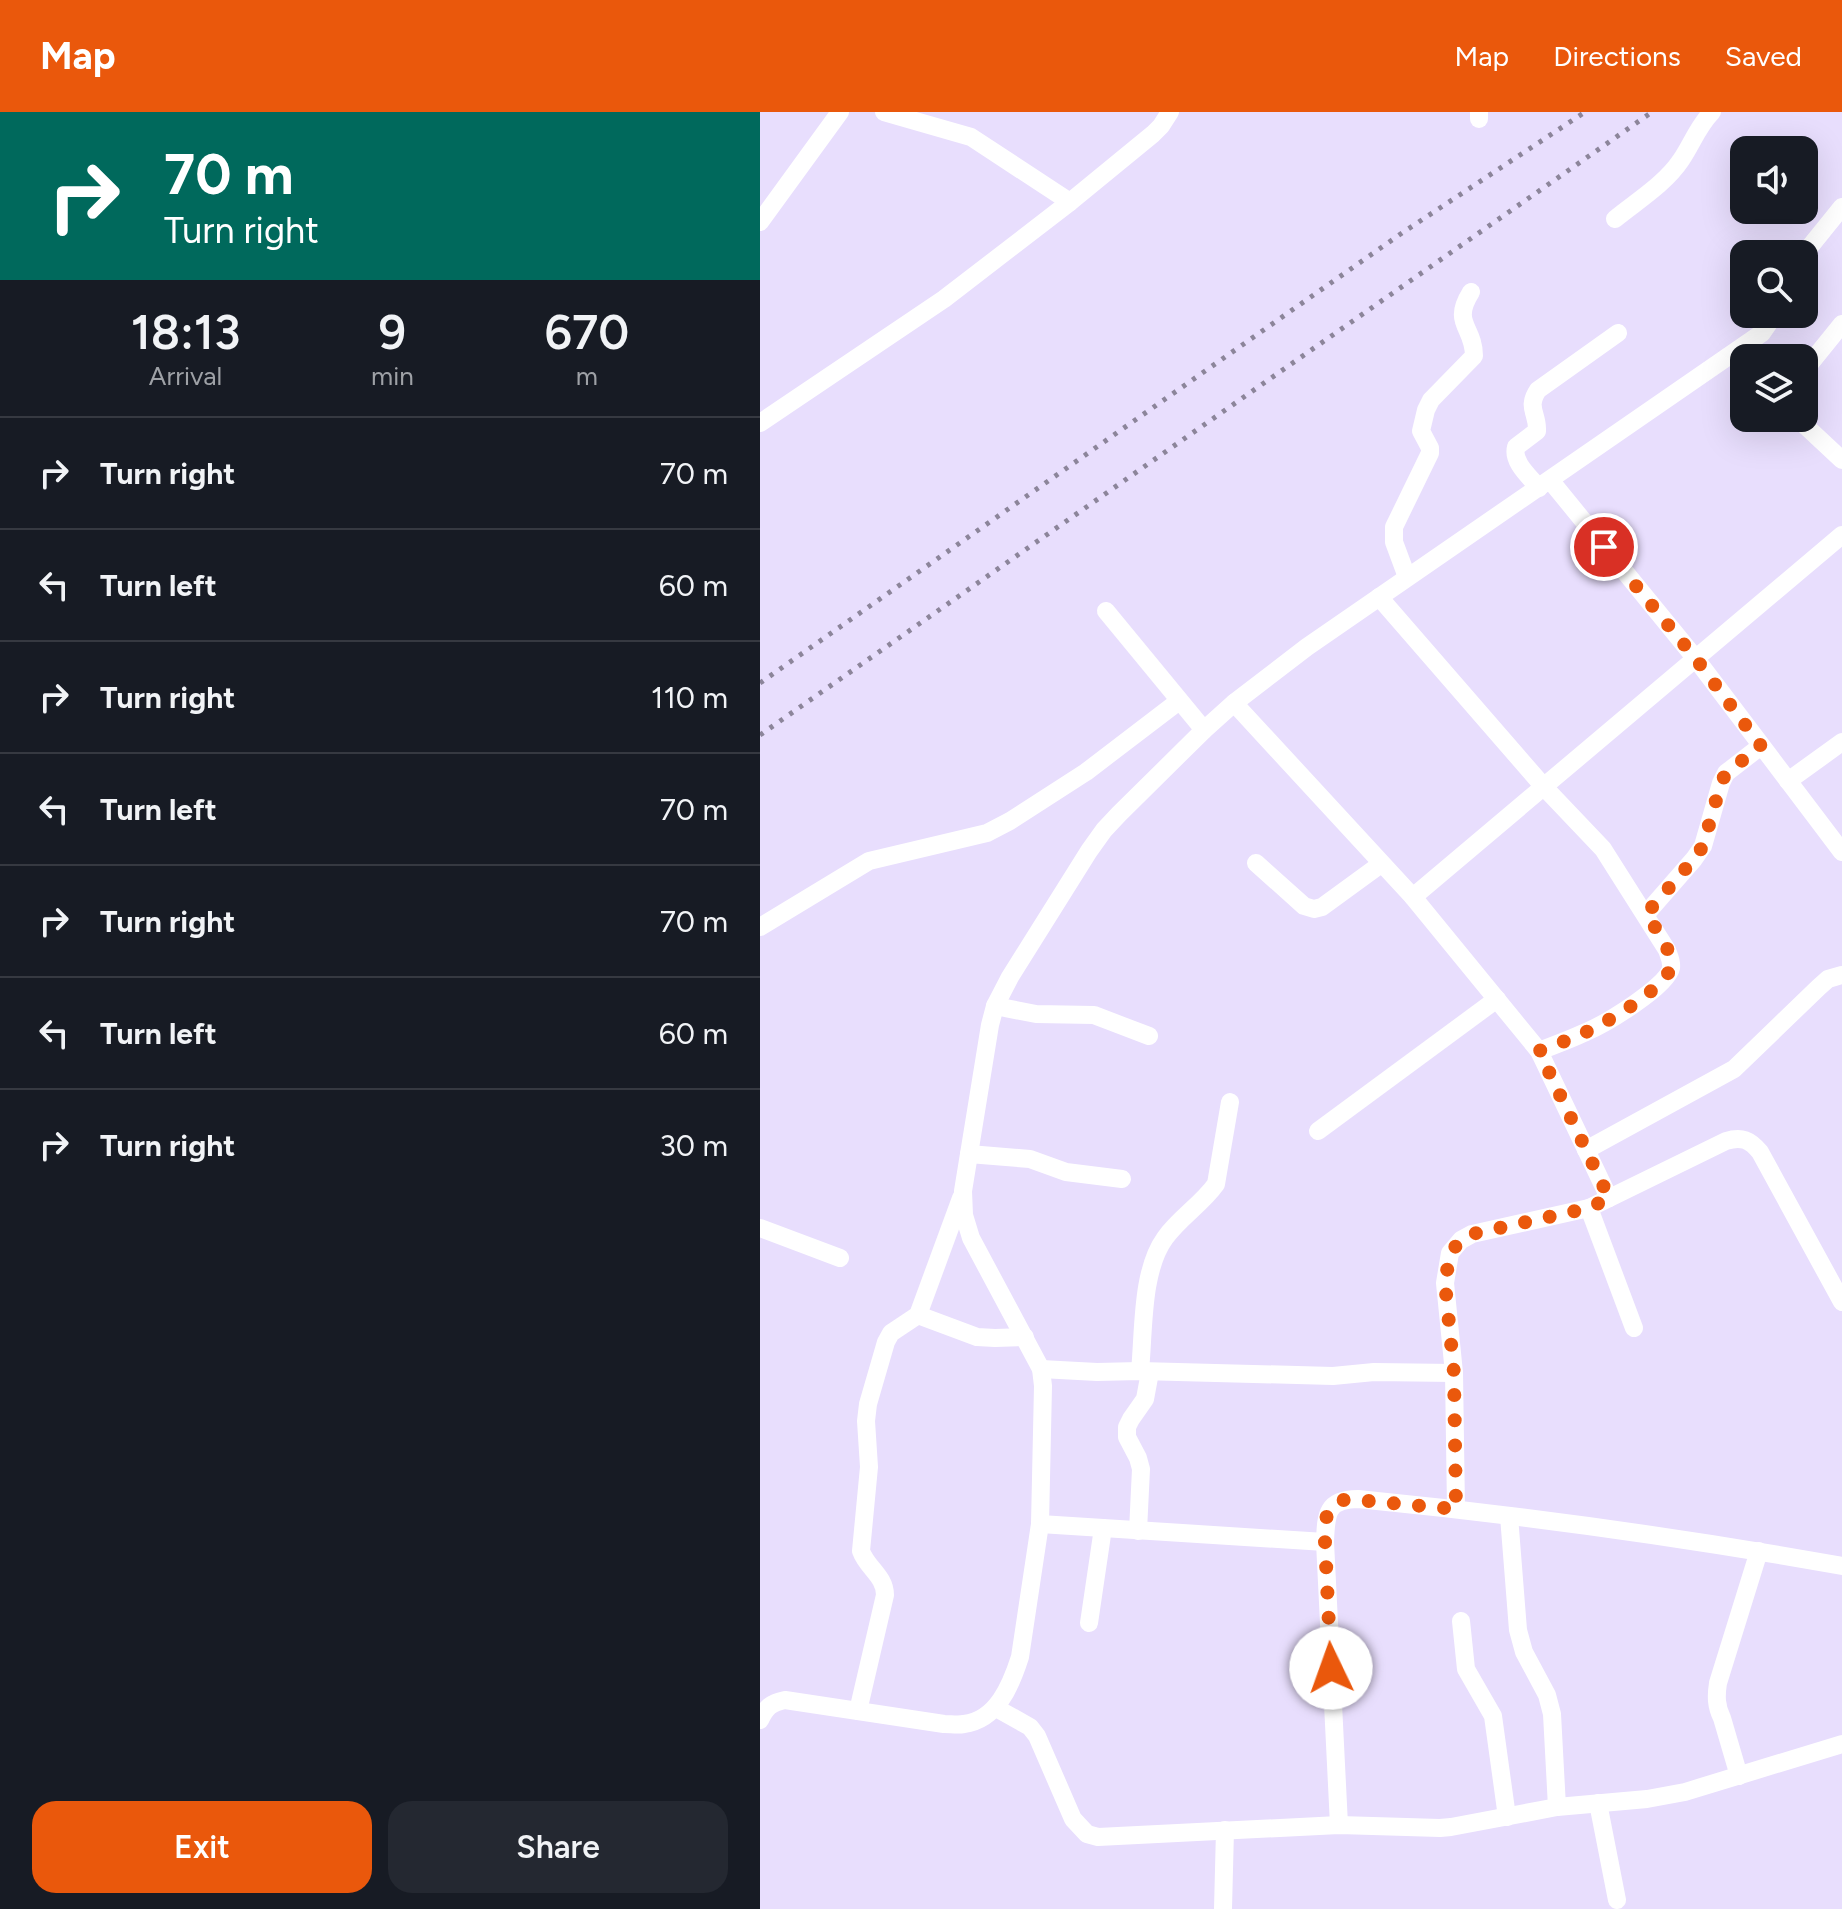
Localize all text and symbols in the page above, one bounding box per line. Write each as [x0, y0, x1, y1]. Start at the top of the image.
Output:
text: Map [40, 33, 116, 79]
text: Map [1455, 39, 1509, 73]
text: Directions [1553, 39, 1681, 73]
text: Saved [1725, 39, 1802, 73]
map controls [1730, 136, 1818, 432]
button: sound [1730, 136, 1818, 224]
text: 70 m [164, 141, 294, 208]
icon: right [32, 144, 136, 248]
text: Turn right [164, 209, 319, 252]
button: search [1730, 240, 1818, 328]
text: 18:13 [131, 303, 240, 361]
text: 9 [379, 303, 406, 361]
text: 670 [544, 303, 629, 361]
button: layers [1730, 344, 1818, 432]
text: Arrival [149, 360, 222, 392]
text: min [371, 360, 414, 392]
text: m [576, 360, 598, 392]
icon: right [32, 451, 76, 495]
text: Turn right [100, 455, 235, 492]
text: 70 m [660, 455, 728, 492]
pin [1570, 513, 1638, 581]
icon: arrive [1582, 525, 1626, 569]
icon: left [32, 563, 76, 607]
text: Turn left [100, 567, 217, 604]
text: 60 m [659, 567, 728, 604]
icon: right [32, 675, 76, 719]
text: Turn right [100, 679, 235, 716]
text: 110 m [651, 679, 728, 716]
icon: left [32, 787, 76, 831]
text: Turn left [100, 791, 217, 828]
text: 70 m [660, 791, 728, 828]
icon: right [32, 899, 76, 943]
text: Turn right [100, 903, 235, 940]
text: 70 m [660, 903, 728, 940]
icon: left [32, 1011, 76, 1055]
text: Turn left [100, 1015, 217, 1052]
text: 60 m [659, 1015, 728, 1052]
icon: right [32, 1123, 76, 1167]
text: Turn right [100, 1127, 235, 1164]
text: 30 m [660, 1127, 728, 1164]
position arrow [1289, 1626, 1373, 1710]
button: Exit [32, 1801, 372, 1893]
button: Share [388, 1801, 728, 1893]

